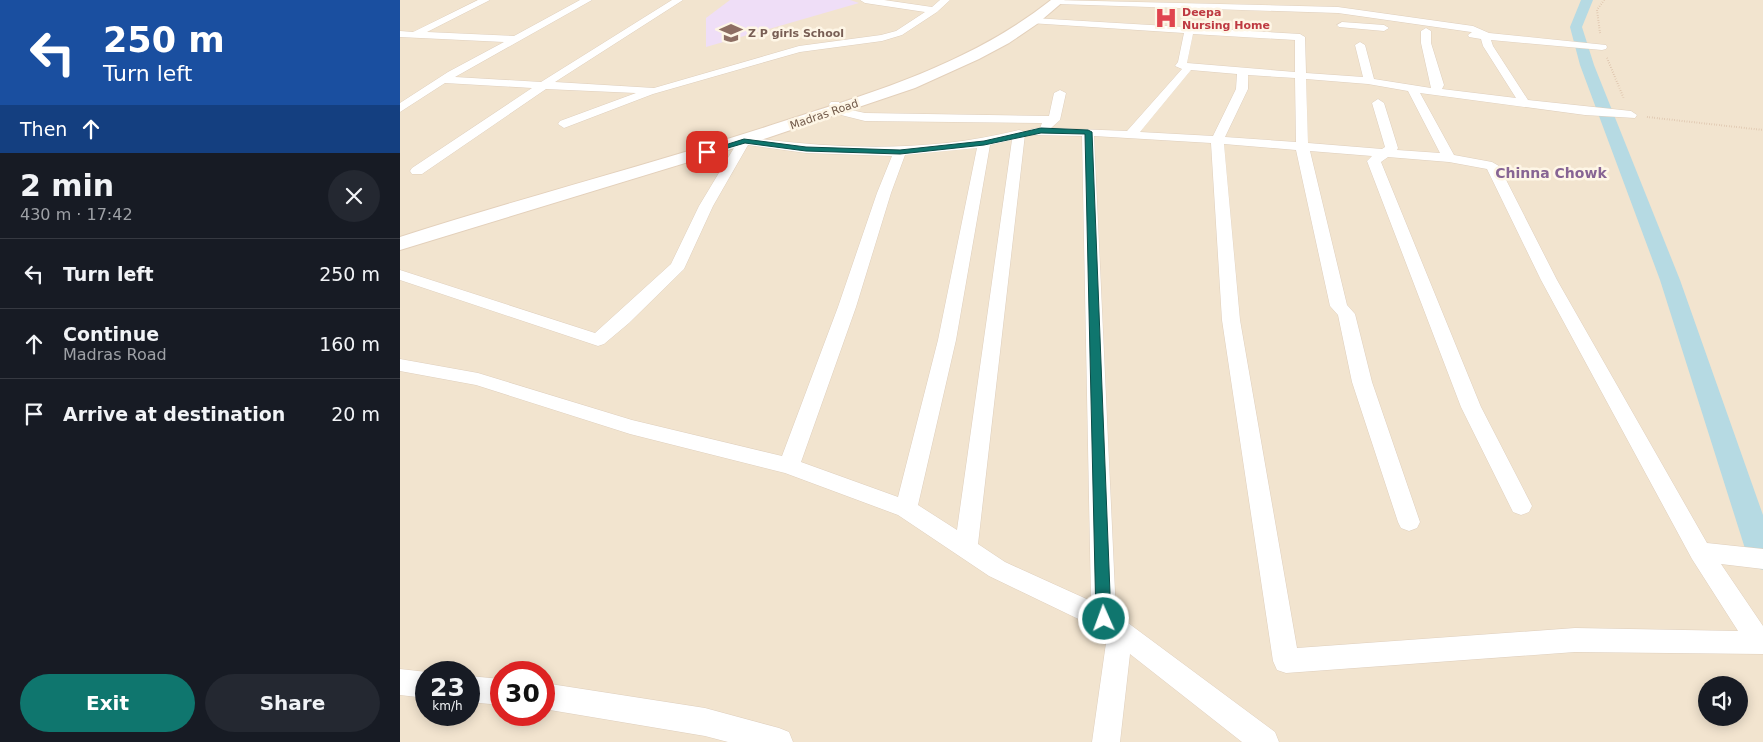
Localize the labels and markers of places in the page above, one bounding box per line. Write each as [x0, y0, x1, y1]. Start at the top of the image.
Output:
hospital icon: Deepa Nursing Home [1153, 5, 1179, 31]
place label: Deepa Nursing Home [1182, 6, 1270, 32]
school or university icon: Z P girls School [718, 20, 744, 46]
place label: Z P girls School [748, 27, 844, 40]
pin [686, 131, 728, 173]

